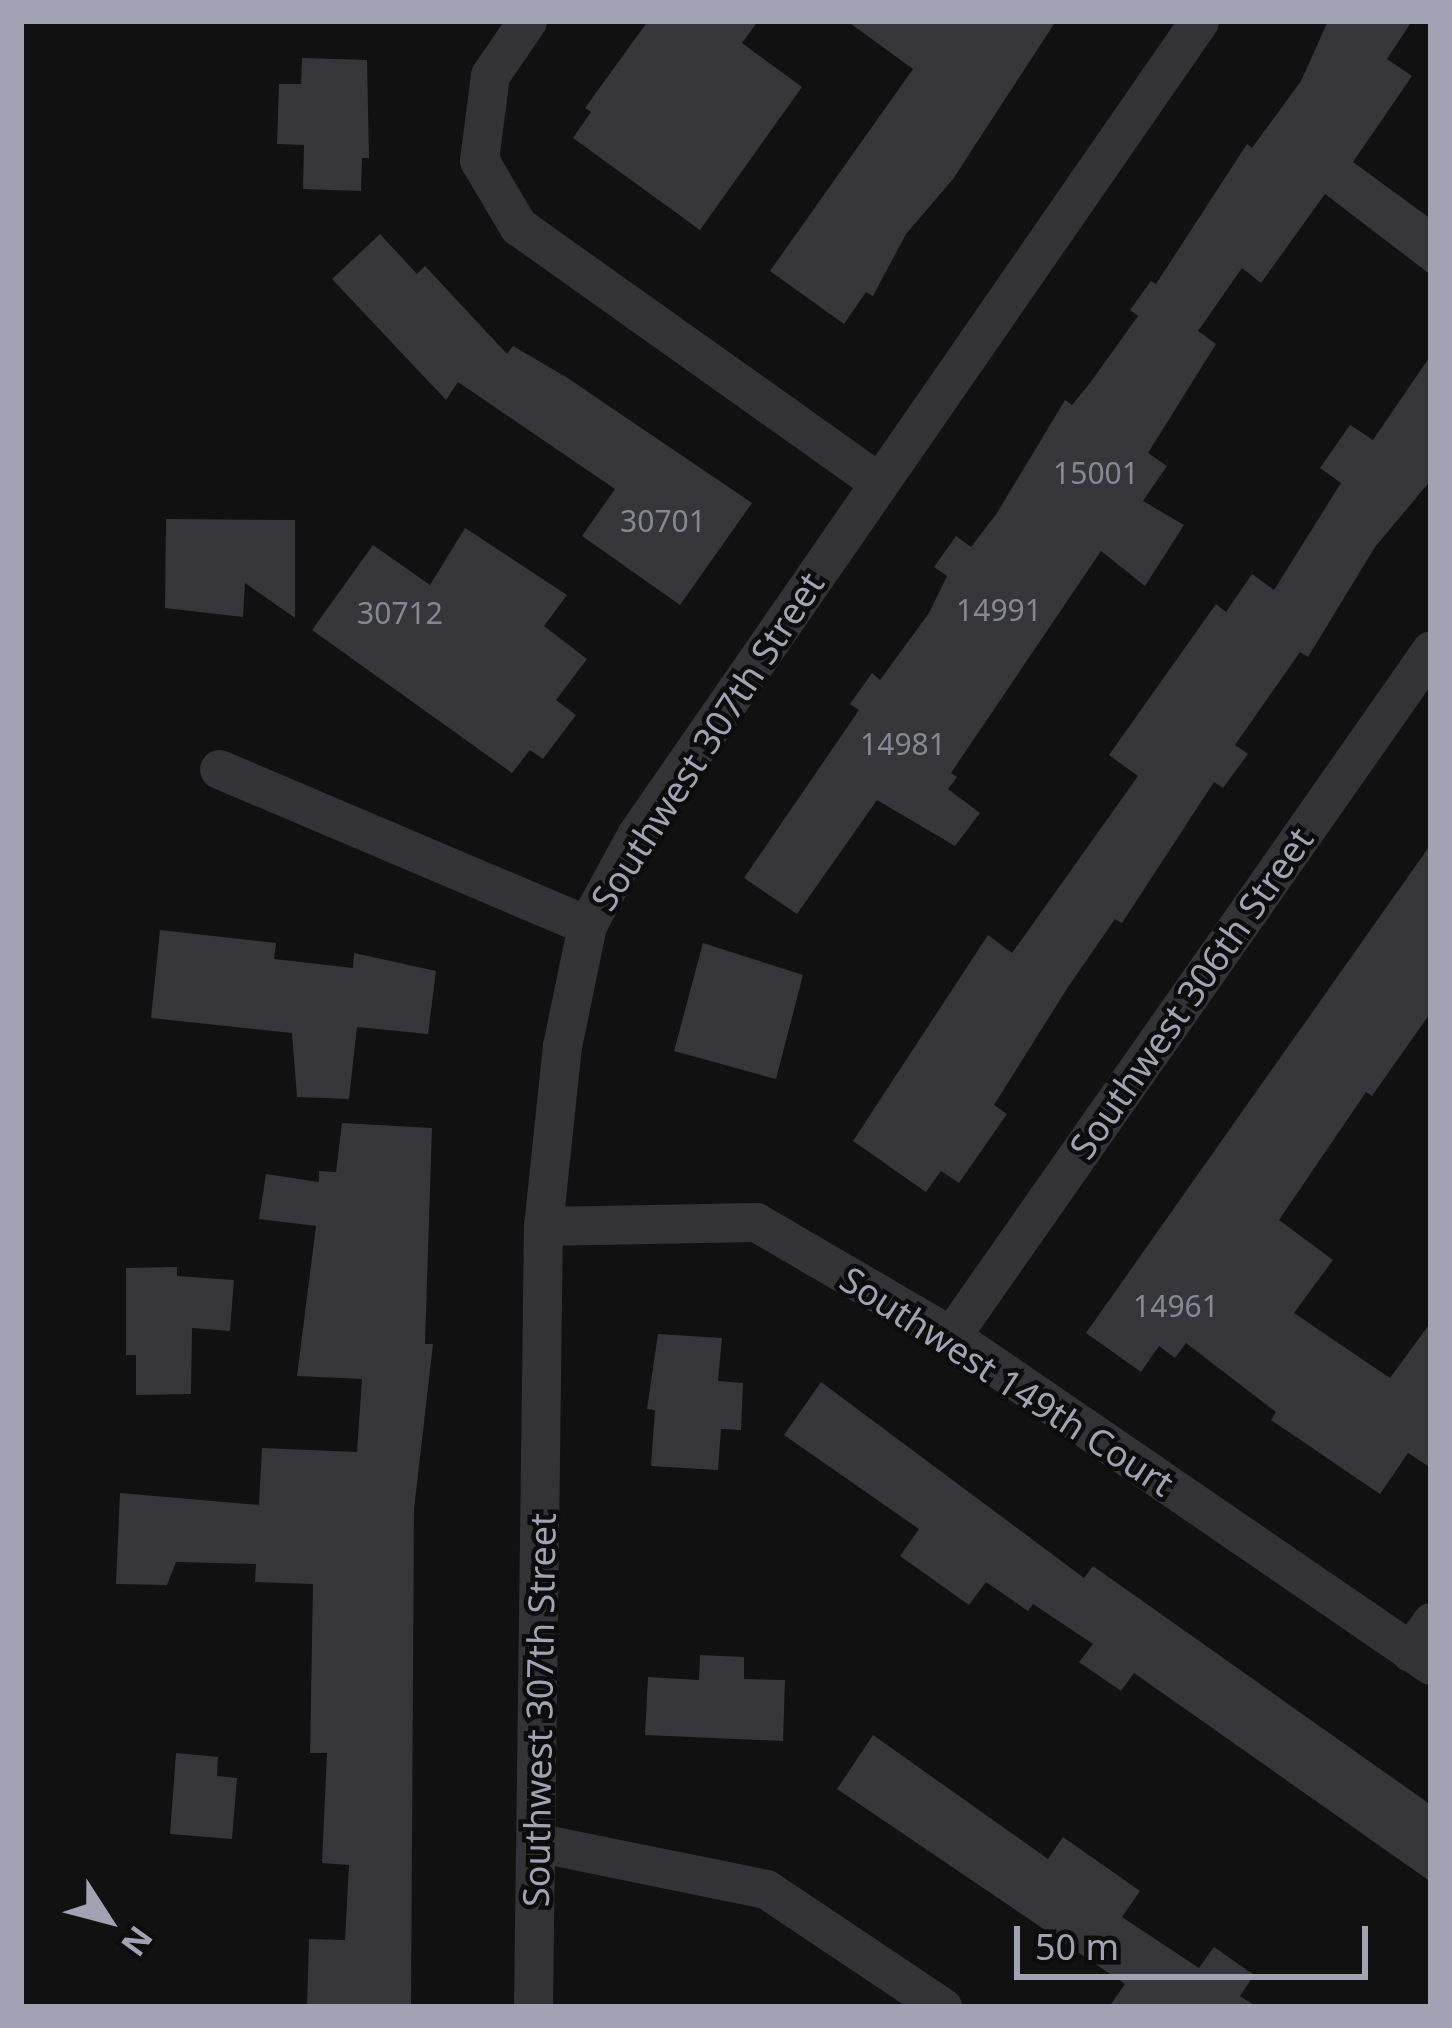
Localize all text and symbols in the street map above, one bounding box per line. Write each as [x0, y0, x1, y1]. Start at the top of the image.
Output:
house number: 15001 [1053, 455, 1139, 491]
house number: 30701 [620, 503, 706, 539]
street label: Southwest 307th Street [582, 564, 832, 918]
house number: 14991 [956, 592, 1042, 628]
house number: 30712 [357, 595, 443, 631]
house number: 14981 [860, 726, 946, 762]
street label: Southwest 306th Street [1060, 819, 1322, 1167]
street label: Southwest 149th Court [832, 1257, 1182, 1505]
house number: 14961 [1133, 1288, 1219, 1324]
street label: Southwest 307th Street [514, 1513, 564, 1907]
north arrow [48, 1860, 168, 1980]
scale bar [1020, 1902, 1374, 1976]
text: N [111, 1917, 164, 1966]
text: 50 m [1035, 1922, 1119, 1971]

